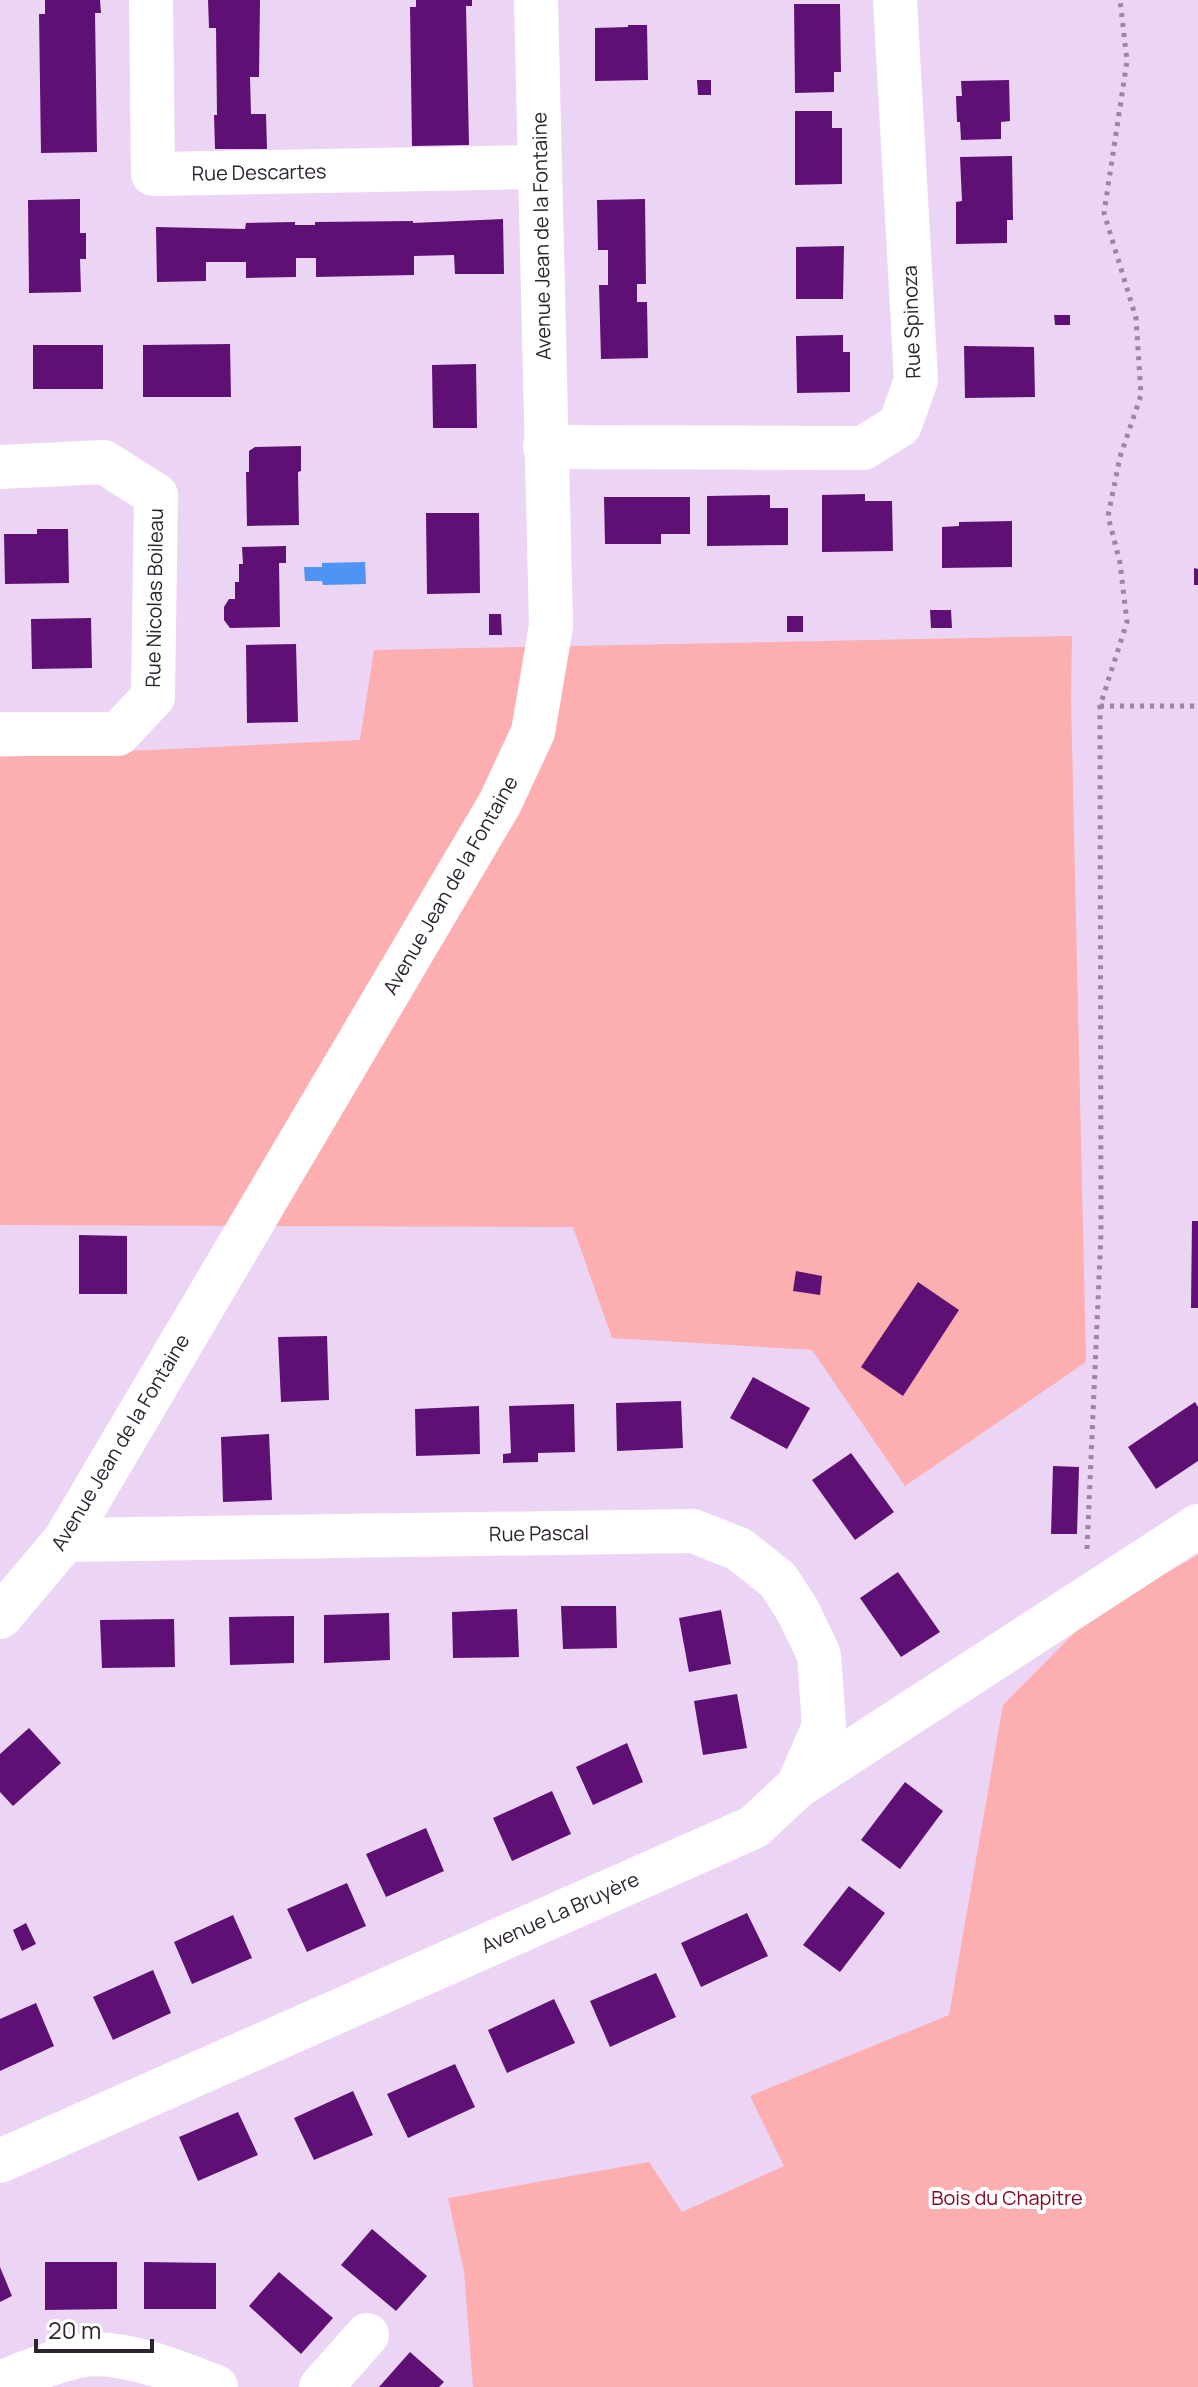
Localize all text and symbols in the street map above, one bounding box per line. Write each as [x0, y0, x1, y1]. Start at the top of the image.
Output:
street label: Avenue Jean de la Fontaine [525, 112, 557, 360]
street label: Rue Descartes [191, 157, 327, 187]
street label: Rue Spinoza [896, 265, 926, 379]
street label: Rue Nicolas Boileau [139, 508, 169, 688]
street label: Avenue Jean de la Fontaine [376, 771, 524, 999]
street label: Avenue Jean de la Fontaine [44, 1329, 196, 1555]
street label: Rue Pascal [489, 1519, 589, 1547]
street label: Avenue La Bruyère [477, 1865, 643, 1959]
park label: Bois du Chapitre [931, 2184, 1083, 2211]
scale bar [36, 2303, 152, 2353]
text: 20 m [48, 2313, 101, 2346]

